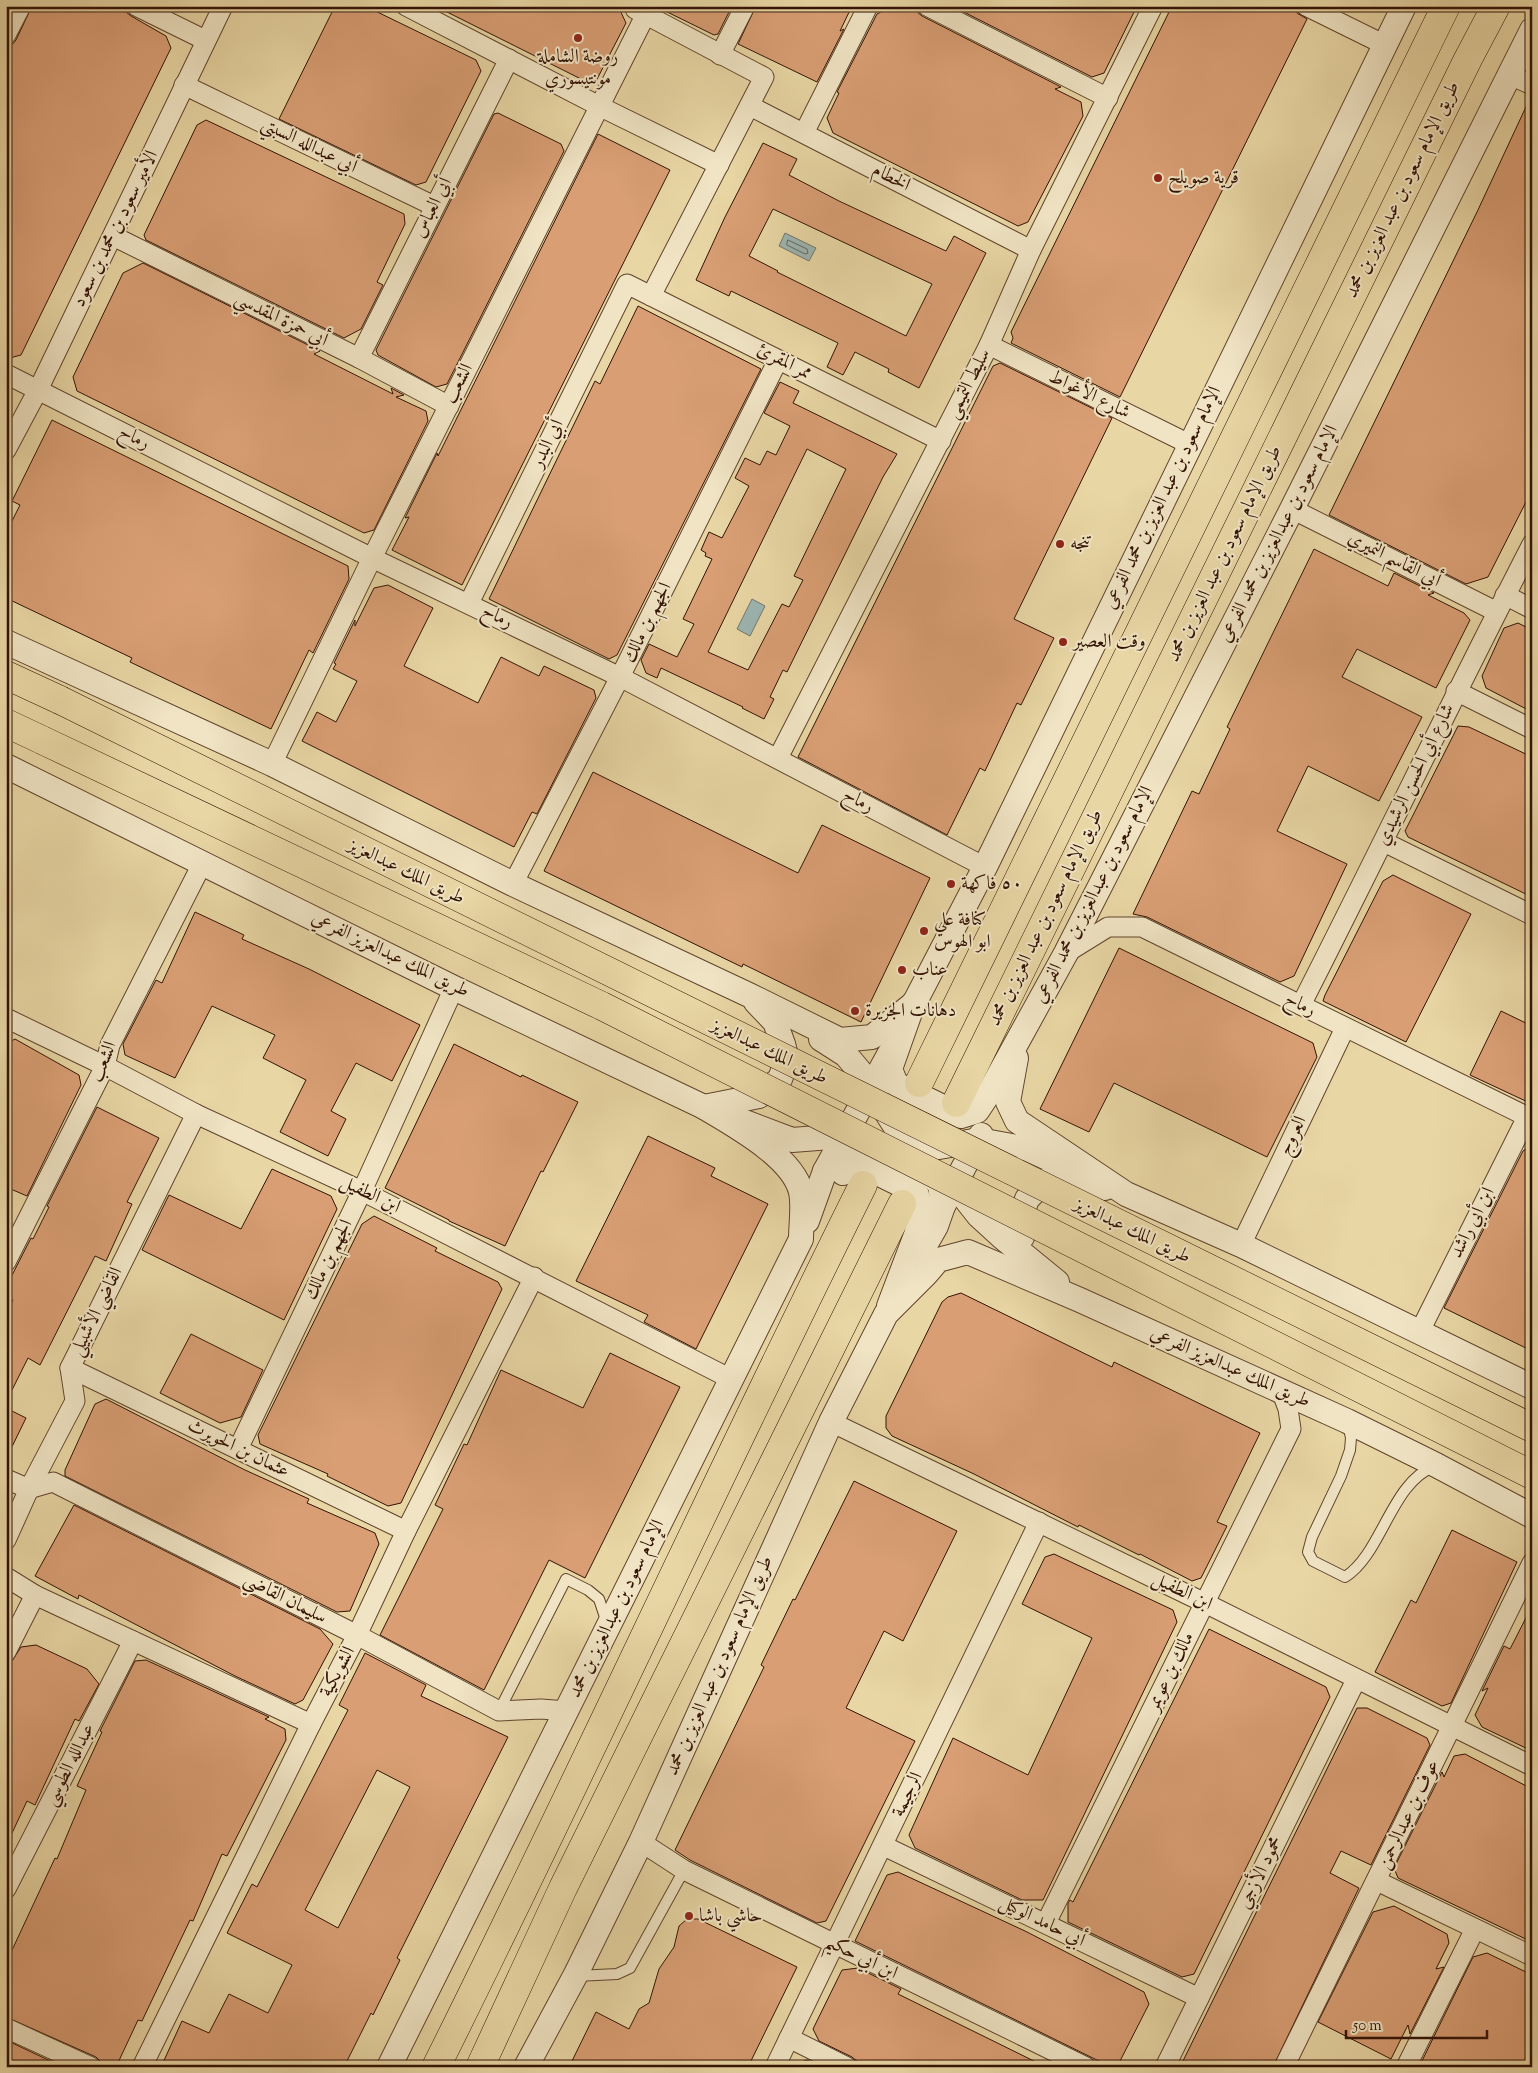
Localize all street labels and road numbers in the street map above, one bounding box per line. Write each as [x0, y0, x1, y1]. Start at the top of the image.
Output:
street label: طريق الإمام سعود بن عبد العزيز بن محمد [1339, 77, 1468, 303]
street label: أبي عبدالله السبتي [255, 110, 363, 184]
street label: الأمير سعود بن محمد بن سعود [65, 145, 166, 312]
street label: الخطام [867, 157, 915, 200]
street label: أبي العباس [405, 172, 460, 243]
street label: أبي حمزة المقدسي [229, 285, 333, 356]
street label: ممر المقرئ [752, 337, 816, 387]
street label: سليط التميمي [940, 344, 1001, 425]
street label: الشعب [437, 359, 481, 409]
street label: شارع الأغواط [1043, 362, 1135, 426]
street label: الإمام سعود بن عبد العزيز بن محمد الفرعي [1097, 382, 1230, 614]
street label: أبي البدر [523, 414, 572, 475]
street label: رماح [113, 419, 154, 459]
street label: الإمام سعود بن عبدالعزيز بن محمد الفرعي [1212, 421, 1347, 648]
street label: طريق الإمام سعود بن عبد العزيز بن محمد [1161, 441, 1290, 667]
street label: أبي القاسم النميري [1341, 524, 1446, 599]
street label: الجهم بن مالك [617, 578, 682, 669]
street label: رماح [476, 598, 517, 638]
street label: شارع أبي الحسن الرشيدي [1369, 699, 1462, 850]
street label: رماح [837, 782, 878, 822]
street label: الإمام سعود بن عبدالعزيز بن محمد الفرعي [1027, 782, 1162, 1009]
street label: طريق الإمام سعود بن عبد العزيز بن محمد [982, 805, 1111, 1031]
street label: طريق الملك عبدالعزيز [341, 831, 469, 912]
street label: طريق الملك عبدالعزيز الفرعي [306, 905, 474, 1005]
street label: رماح [1279, 986, 1320, 1026]
street label: طريق الملك عبدالعزيز [704, 1011, 832, 1092]
street label: الشعب [84, 1037, 124, 1087]
street label: العروج [1272, 1112, 1316, 1161]
street label: ابن الطفيل [335, 1169, 405, 1221]
street label: ابن أبي راشد [1443, 1182, 1502, 1263]
street label: طريق الملك عبدالعزيز [1067, 1190, 1195, 1271]
street label: الجهم بن مالك [298, 1215, 363, 1306]
street label: القاضي الأشبيلي [62, 1262, 133, 1362]
street label: طريق الملك عبدالعزيز الفرعي [1146, 1321, 1314, 1415]
street label: عثمان بن الحويرث [182, 1413, 294, 1485]
street label: الإمام سعود بن عبدالعزيز بن محمد [562, 1515, 673, 1703]
street label: طريق الإمام سعود بن عبد العزيز بن محمد [659, 1552, 782, 1781]
street label: سليمان القاضي [238, 1566, 331, 1633]
street label: ابن الطفيل [1147, 1566, 1217, 1618]
street label: مالك بن عويمر [1139, 1628, 1202, 1718]
street label: الشويكية [313, 1642, 363, 1702]
street label: عبدالله الطوسي [38, 1719, 104, 1812]
street label: عوف بن عبدالرحمن [1371, 1756, 1447, 1874]
street label: الرجيمة [886, 1768, 930, 1822]
street label: محمود الأزجي [1230, 1831, 1290, 1914]
street label: أبي حامد الوكيل [994, 1889, 1091, 1955]
street label: ابن أبي حكيم [818, 1928, 902, 1991]

